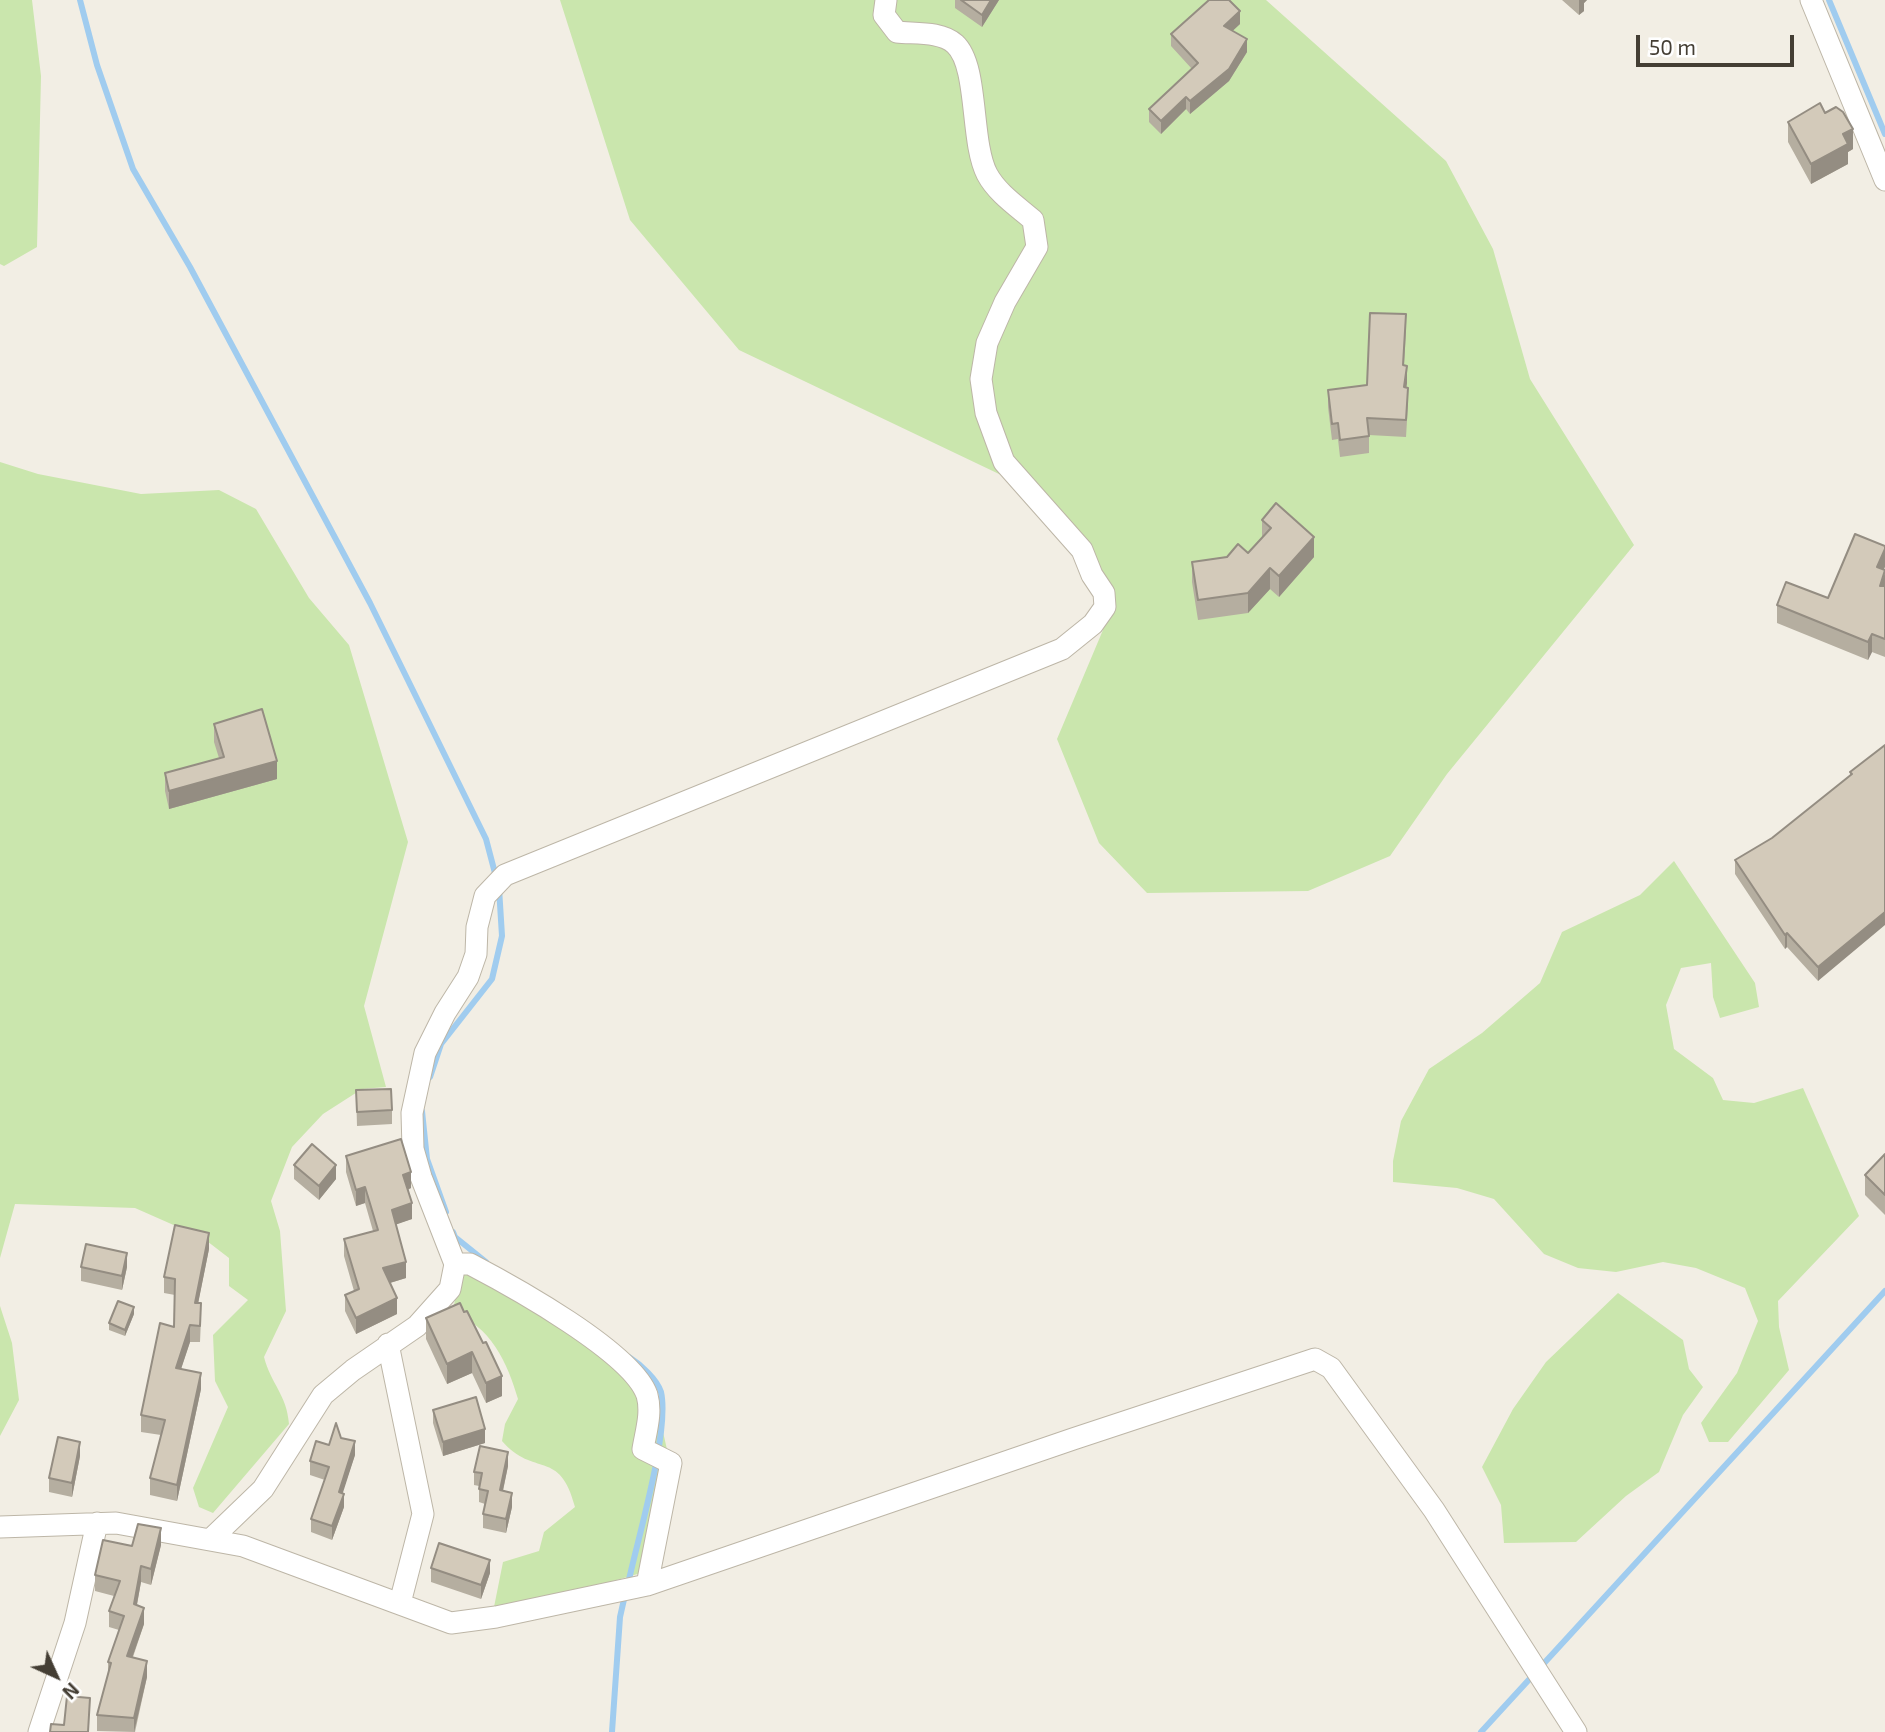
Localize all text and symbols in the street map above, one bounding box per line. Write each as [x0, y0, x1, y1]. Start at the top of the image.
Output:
scale bar [1640, 21, 1798, 65]
text: 50 m [1649, 34, 1696, 59]
north arrow [21, 1641, 91, 1711]
text: N [58, 1678, 84, 1704]

